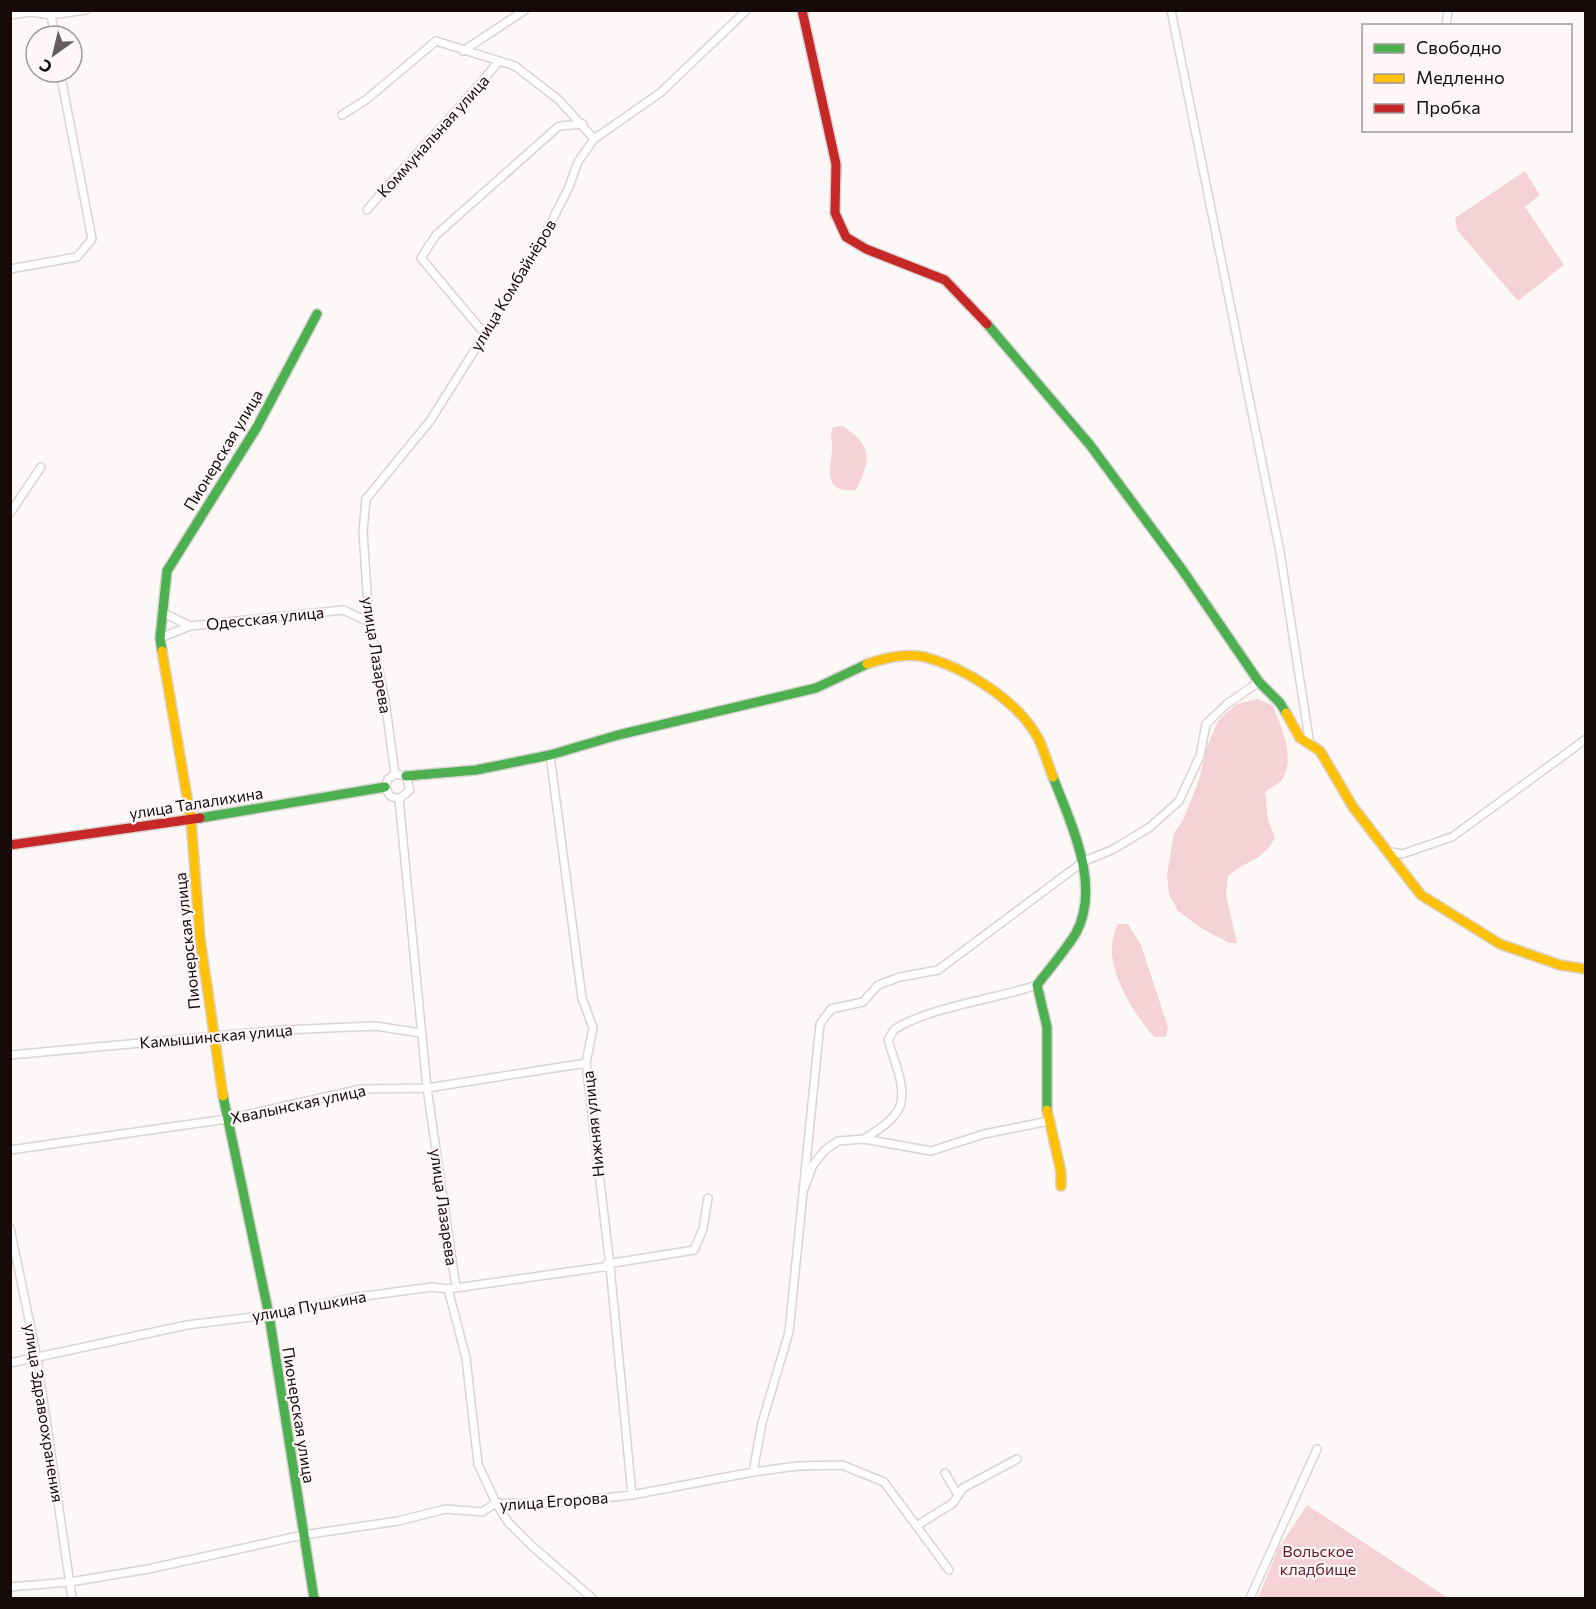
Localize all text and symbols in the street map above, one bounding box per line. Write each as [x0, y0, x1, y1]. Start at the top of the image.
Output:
north arrow [24, 24, 84, 84]
legend [1362, 24, 1572, 132]
text: Свободно [1416, 36, 1502, 58]
text: С [35, 56, 55, 78]
text: Медленно [1416, 66, 1505, 88]
street label: Коммунальная улица [373, 71, 493, 201]
text: Пробка [1416, 96, 1481, 118]
street label: улица Комбайнёров [466, 216, 559, 354]
street label: Пионерская улица [179, 386, 266, 514]
street label: улица Лазарева [359, 595, 396, 715]
street label: Одесская улица [205, 602, 325, 633]
street label: улица Талалихина [128, 783, 264, 822]
street label: Пионерская улица [170, 872, 203, 1010]
street label: Камышинская улица [139, 1019, 293, 1052]
street label: Нижняя улица [577, 1070, 608, 1178]
street label: Хвалынская улица [229, 1080, 367, 1127]
street label: улица Лазарева [427, 1147, 462, 1267]
street label: улица Пушкина [250, 1286, 367, 1325]
street label: улица Здравоохранения [21, 1322, 68, 1504]
street label: Пионерская улица [279, 1345, 320, 1484]
street label: улица Егорова [499, 1487, 609, 1514]
park label: Вольское кладбище [1280, 1541, 1356, 1578]

